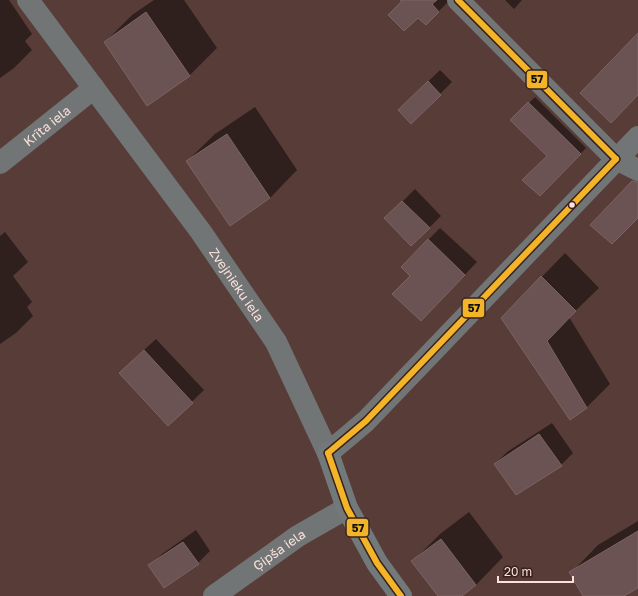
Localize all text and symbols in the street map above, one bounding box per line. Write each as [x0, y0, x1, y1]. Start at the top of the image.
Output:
line badge: 57 [526, 70, 548, 89]
text: 57 [531, 72, 543, 85]
street label: Krīta iela [20, 102, 74, 149]
unlabelled marker [567, 200, 577, 210]
street label: Zvejnieku iela [206, 245, 268, 324]
line badge: 57 [462, 298, 485, 318]
text: 57 [468, 301, 480, 314]
line badge: 57 [346, 518, 369, 537]
text: 57 [352, 521, 364, 534]
street label: Ģipša iela [250, 526, 308, 574]
scale bar [498, 558, 573, 584]
text: 20 m [504, 564, 532, 579]

